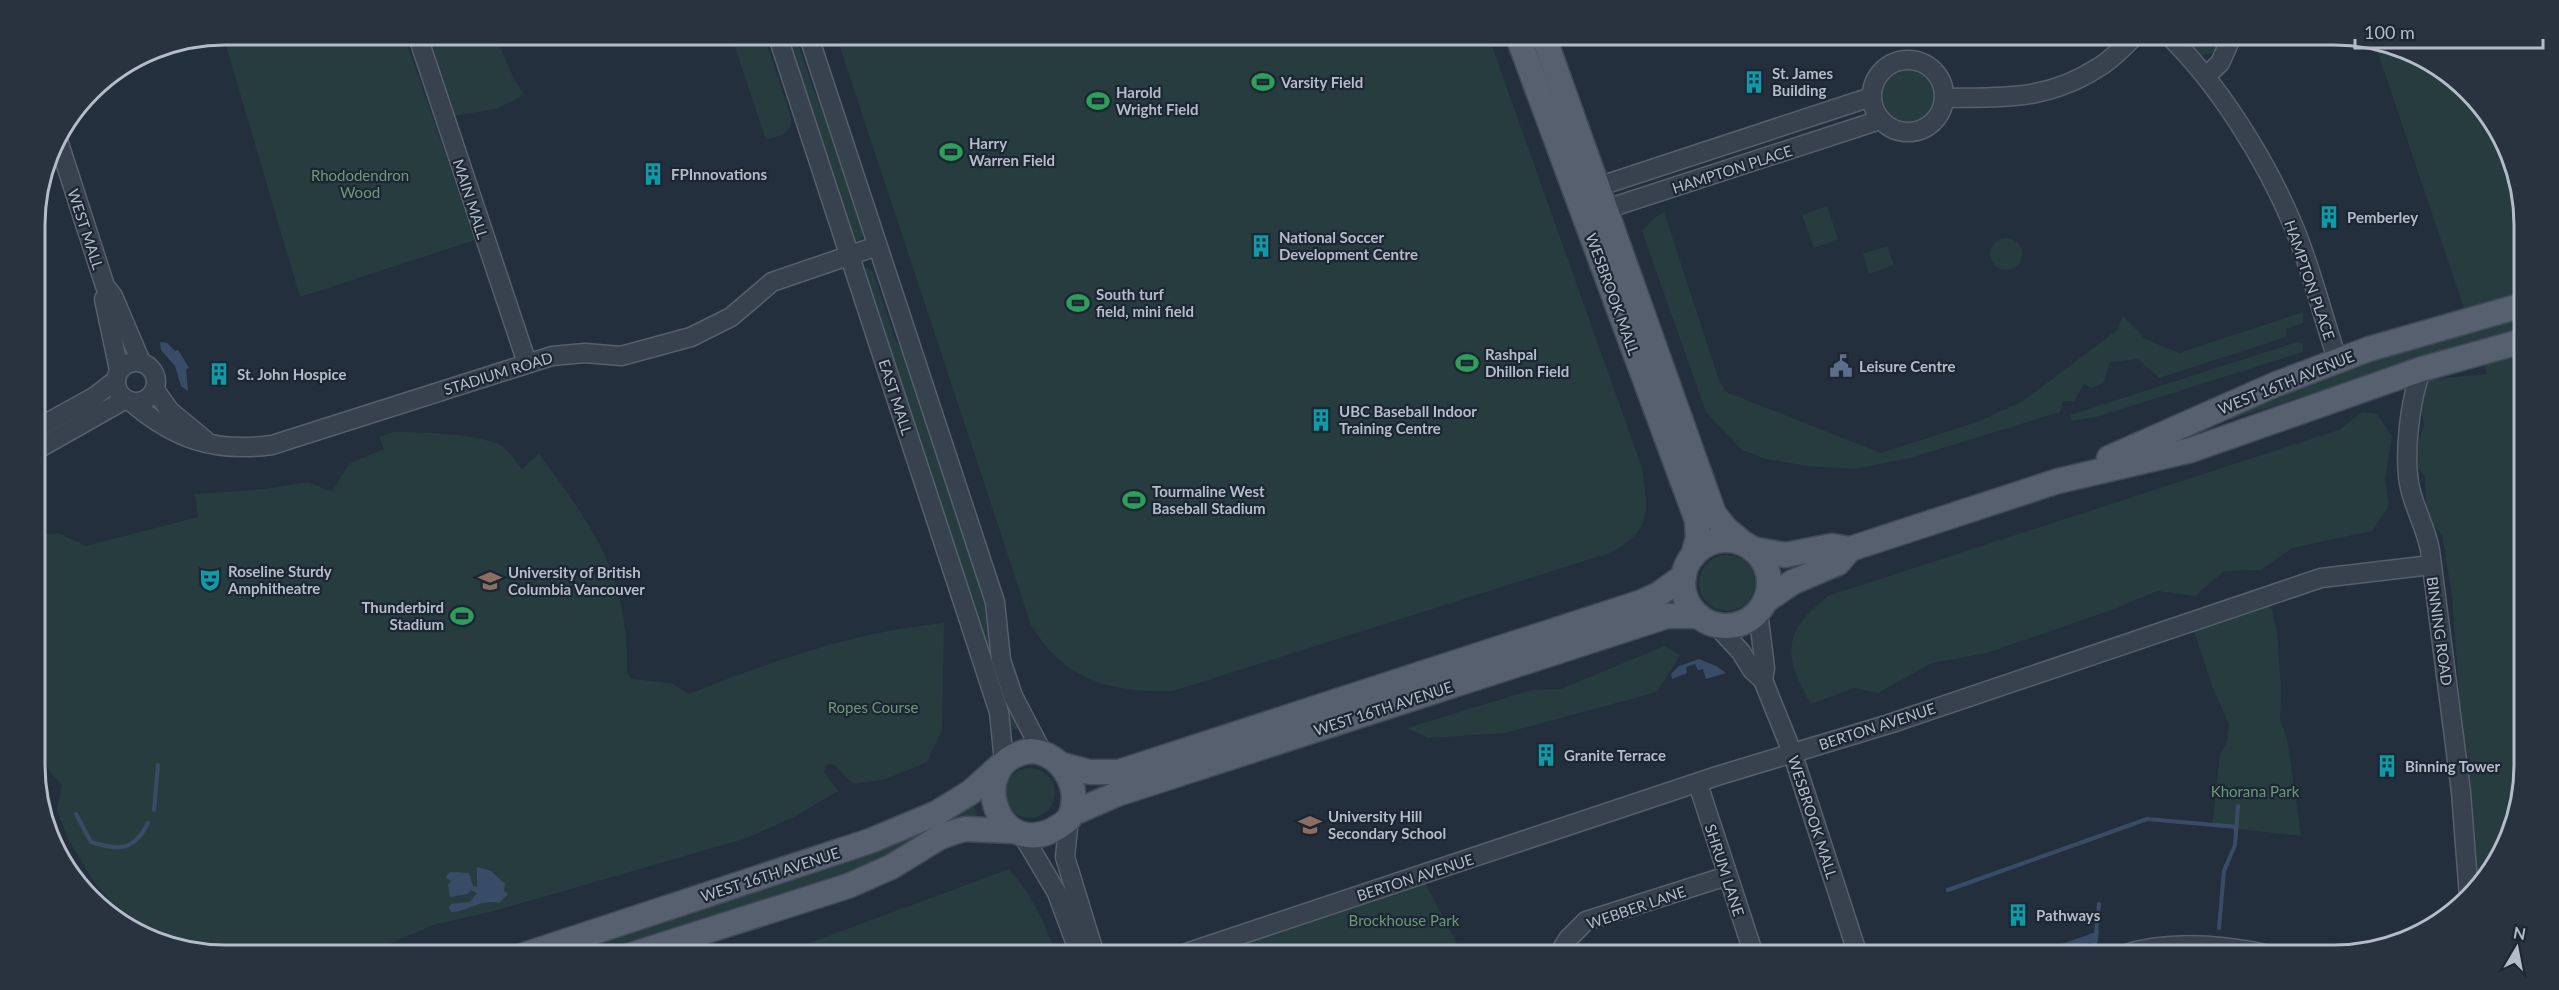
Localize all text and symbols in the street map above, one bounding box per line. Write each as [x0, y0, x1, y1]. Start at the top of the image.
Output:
scale bar [2355, 12, 2542, 50]
text: 100 m [2364, 21, 2415, 43]
place label: St. James Building [1772, 64, 1834, 99]
sports icon: Varsity Field [1250, 69, 1276, 95]
building icon: St. James Building [1741, 69, 1767, 95]
place label: Varsity Field [1280, 73, 1363, 91]
place label: Harold Wright Field [1116, 83, 1199, 118]
sports icon: Harold Wright Field [1085, 88, 1111, 114]
place label: Harry Warren Field [969, 134, 1055, 169]
sports icon: Harry Warren Field [938, 139, 964, 165]
street label: HAMPTON PLACE [1670, 141, 1794, 197]
street label: MAIN MALL [450, 157, 492, 242]
building icon: FPInnovations [640, 161, 666, 187]
place label: FPInnovations [671, 165, 767, 183]
park label: Rhododendron Wood [311, 166, 409, 201]
street label: WEST MALL [64, 186, 108, 272]
building icon: Pemberley [2316, 204, 2342, 230]
place label: Pemberley [2347, 208, 2418, 226]
street label: HAMPTON PLACE [2281, 218, 2339, 342]
place label: National Soccer Development Centre [1279, 228, 1418, 263]
street label: WESBROOK MALL [1583, 230, 1644, 358]
building icon: National Soccer Development Centre [1248, 233, 1274, 259]
place label: South turf field, mini field [1096, 285, 1194, 320]
sports icon: South turf field, mini field [1065, 290, 1091, 316]
place label: Rashpal Dhillon Field [1485, 345, 1569, 380]
street label: WEST 16TH AVENUE [2215, 347, 2357, 417]
street label: STADIUM ROAD [441, 348, 555, 398]
sports icon: Rashpal Dhillon Field [1454, 350, 1480, 376]
public building icon: Leisure Centre [1828, 353, 1854, 379]
street label: EAST MALL [875, 357, 917, 437]
place label: Leisure Centre [1859, 357, 1955, 375]
building icon: St. John Hospice [206, 361, 232, 387]
place label: St. John Hospice [237, 365, 347, 383]
place label: UBC Baseball Indoor Training Centre [1339, 402, 1477, 437]
building icon: UBC Baseball Indoor Training Centre [1308, 407, 1334, 433]
place label: Tourmaline West Baseball Stadium [1152, 482, 1266, 517]
sports icon: Tourmaline West Baseball Stadium [1121, 487, 1147, 513]
place label: Roseline Sturdy Amphitheatre [227, 562, 332, 597]
place label: University of British Columbia Vancouver [508, 563, 645, 598]
theatre icon: Roseline Sturdy Amphitheatre [197, 567, 223, 593]
school or university icon: University of British Columbia Vancouver [477, 568, 503, 594]
street label: BINNING ROAD [2423, 575, 2457, 687]
place label: Thunderbird Stadium [361, 598, 444, 633]
sports icon: Thunderbird Stadium [449, 603, 475, 629]
street label: WEST 16TH AVENUE [1311, 677, 1455, 739]
park label: Ropes Course [828, 698, 918, 716]
street label: BERTON AVENUE [1816, 699, 1938, 753]
building icon: Granite Terrace [1533, 742, 1559, 768]
place label: Granite Terrace [1564, 746, 1666, 764]
street label: WESBROOK MALL [1785, 753, 1842, 881]
building icon: Binning Tower [2374, 753, 2400, 779]
place label: Binning Tower [2405, 757, 2500, 775]
park label: Khorana Park [2211, 782, 2300, 800]
place label: University Hill Secondary School [1328, 807, 1446, 842]
school or university icon: University Hill Secondary School [1297, 812, 1323, 838]
street label: SHRUM LANE [1702, 822, 1748, 918]
street label: WEST 16TH AVENUE [698, 843, 842, 905]
street label: BERTON AVENUE [1354, 850, 1476, 904]
street label: WEBBER LANE [1584, 882, 1688, 932]
building icon: Pathways [2005, 902, 2031, 928]
place label: Pathways [2036, 906, 2101, 924]
park label: Brockhouse Park [1349, 911, 1460, 929]
north arrow [2487, 918, 2547, 978]
text: N [2512, 922, 2527, 943]

